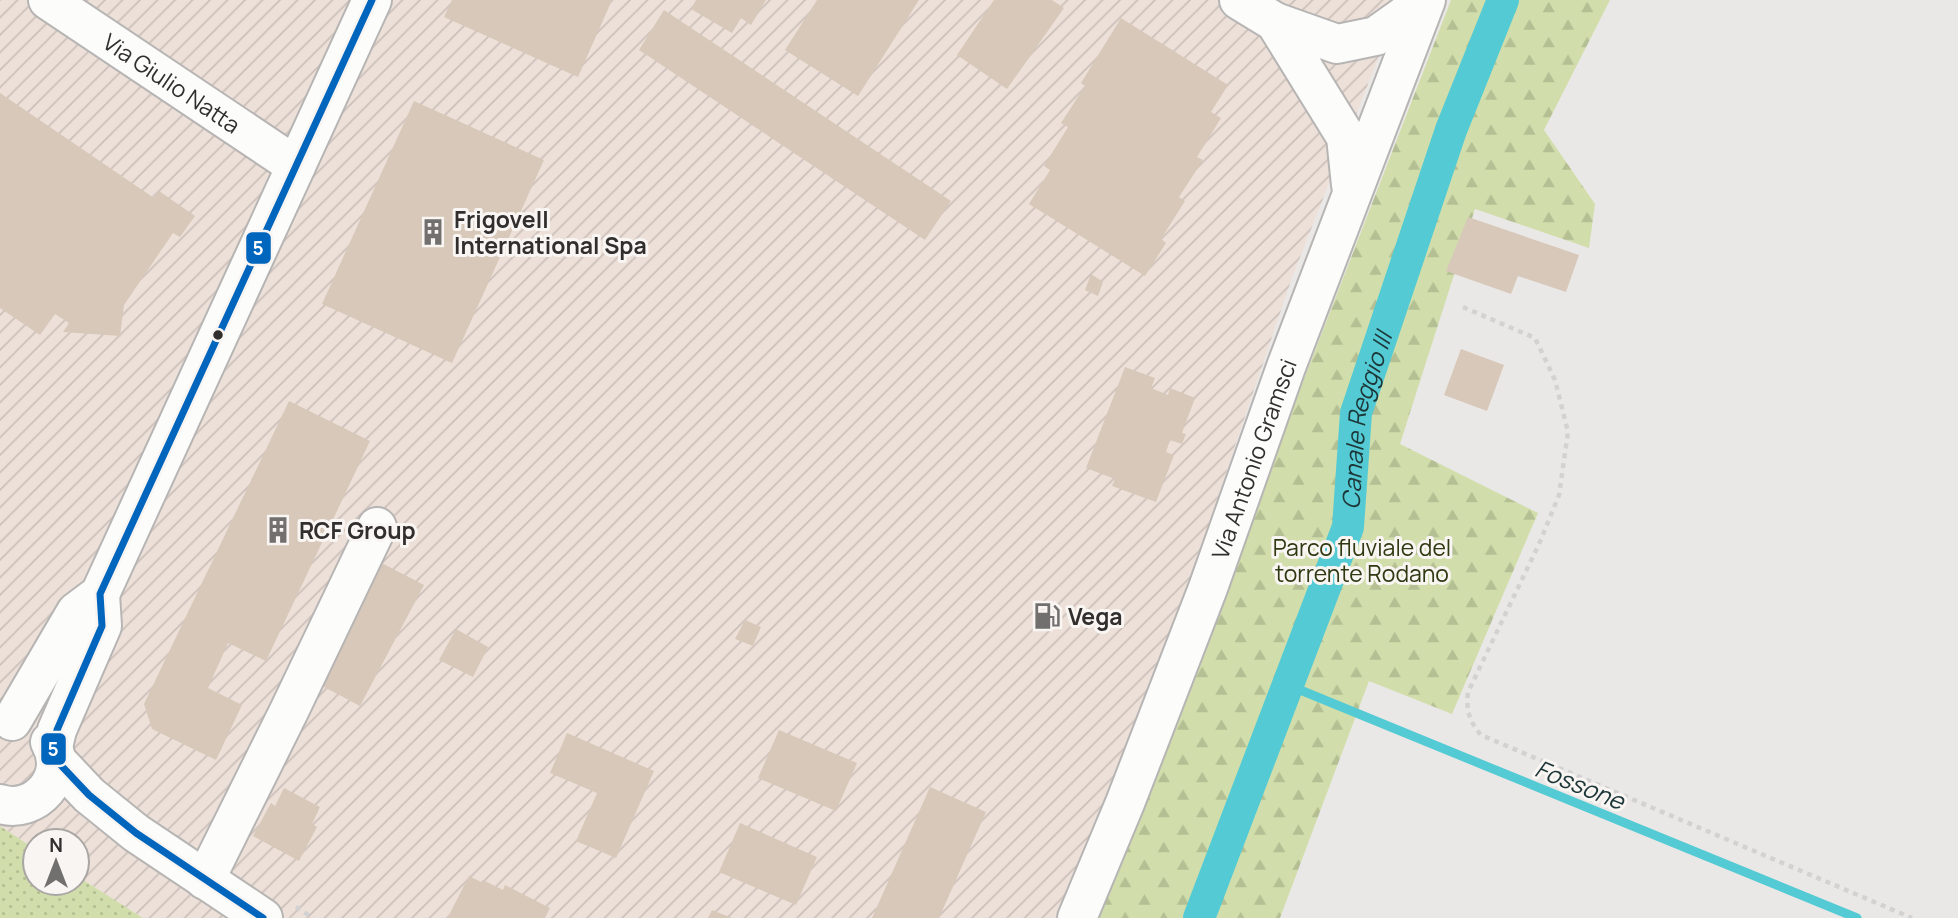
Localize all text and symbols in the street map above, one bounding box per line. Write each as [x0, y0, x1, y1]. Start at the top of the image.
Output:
street label: Via Giulio Natta [97, 25, 247, 140]
place label: Frigovell International Spa [454, 203, 647, 261]
building icon: Frigovell International Spa [418, 217, 448, 247]
line badge: 5 [245, 231, 272, 265]
text: 5 [252, 235, 264, 261]
water label: Canale Reggio III [1333, 324, 1400, 510]
unlabelled marker [211, 328, 225, 342]
street label: Via Antonio Gramsci [1203, 354, 1304, 563]
place label: RCF Group [299, 514, 416, 546]
building icon: RCF Group [263, 515, 293, 545]
park label: Parco fluviale del torrente Rodano [1273, 531, 1451, 589]
place label: Vega [1068, 600, 1123, 632]
fuel station icon: Vega [1032, 601, 1062, 631]
line badge: 5 [40, 732, 67, 766]
text: 5 [47, 736, 59, 762]
water label: Fossone [1531, 751, 1631, 818]
north arrow [21, 827, 91, 897]
text: N [49, 832, 63, 858]

